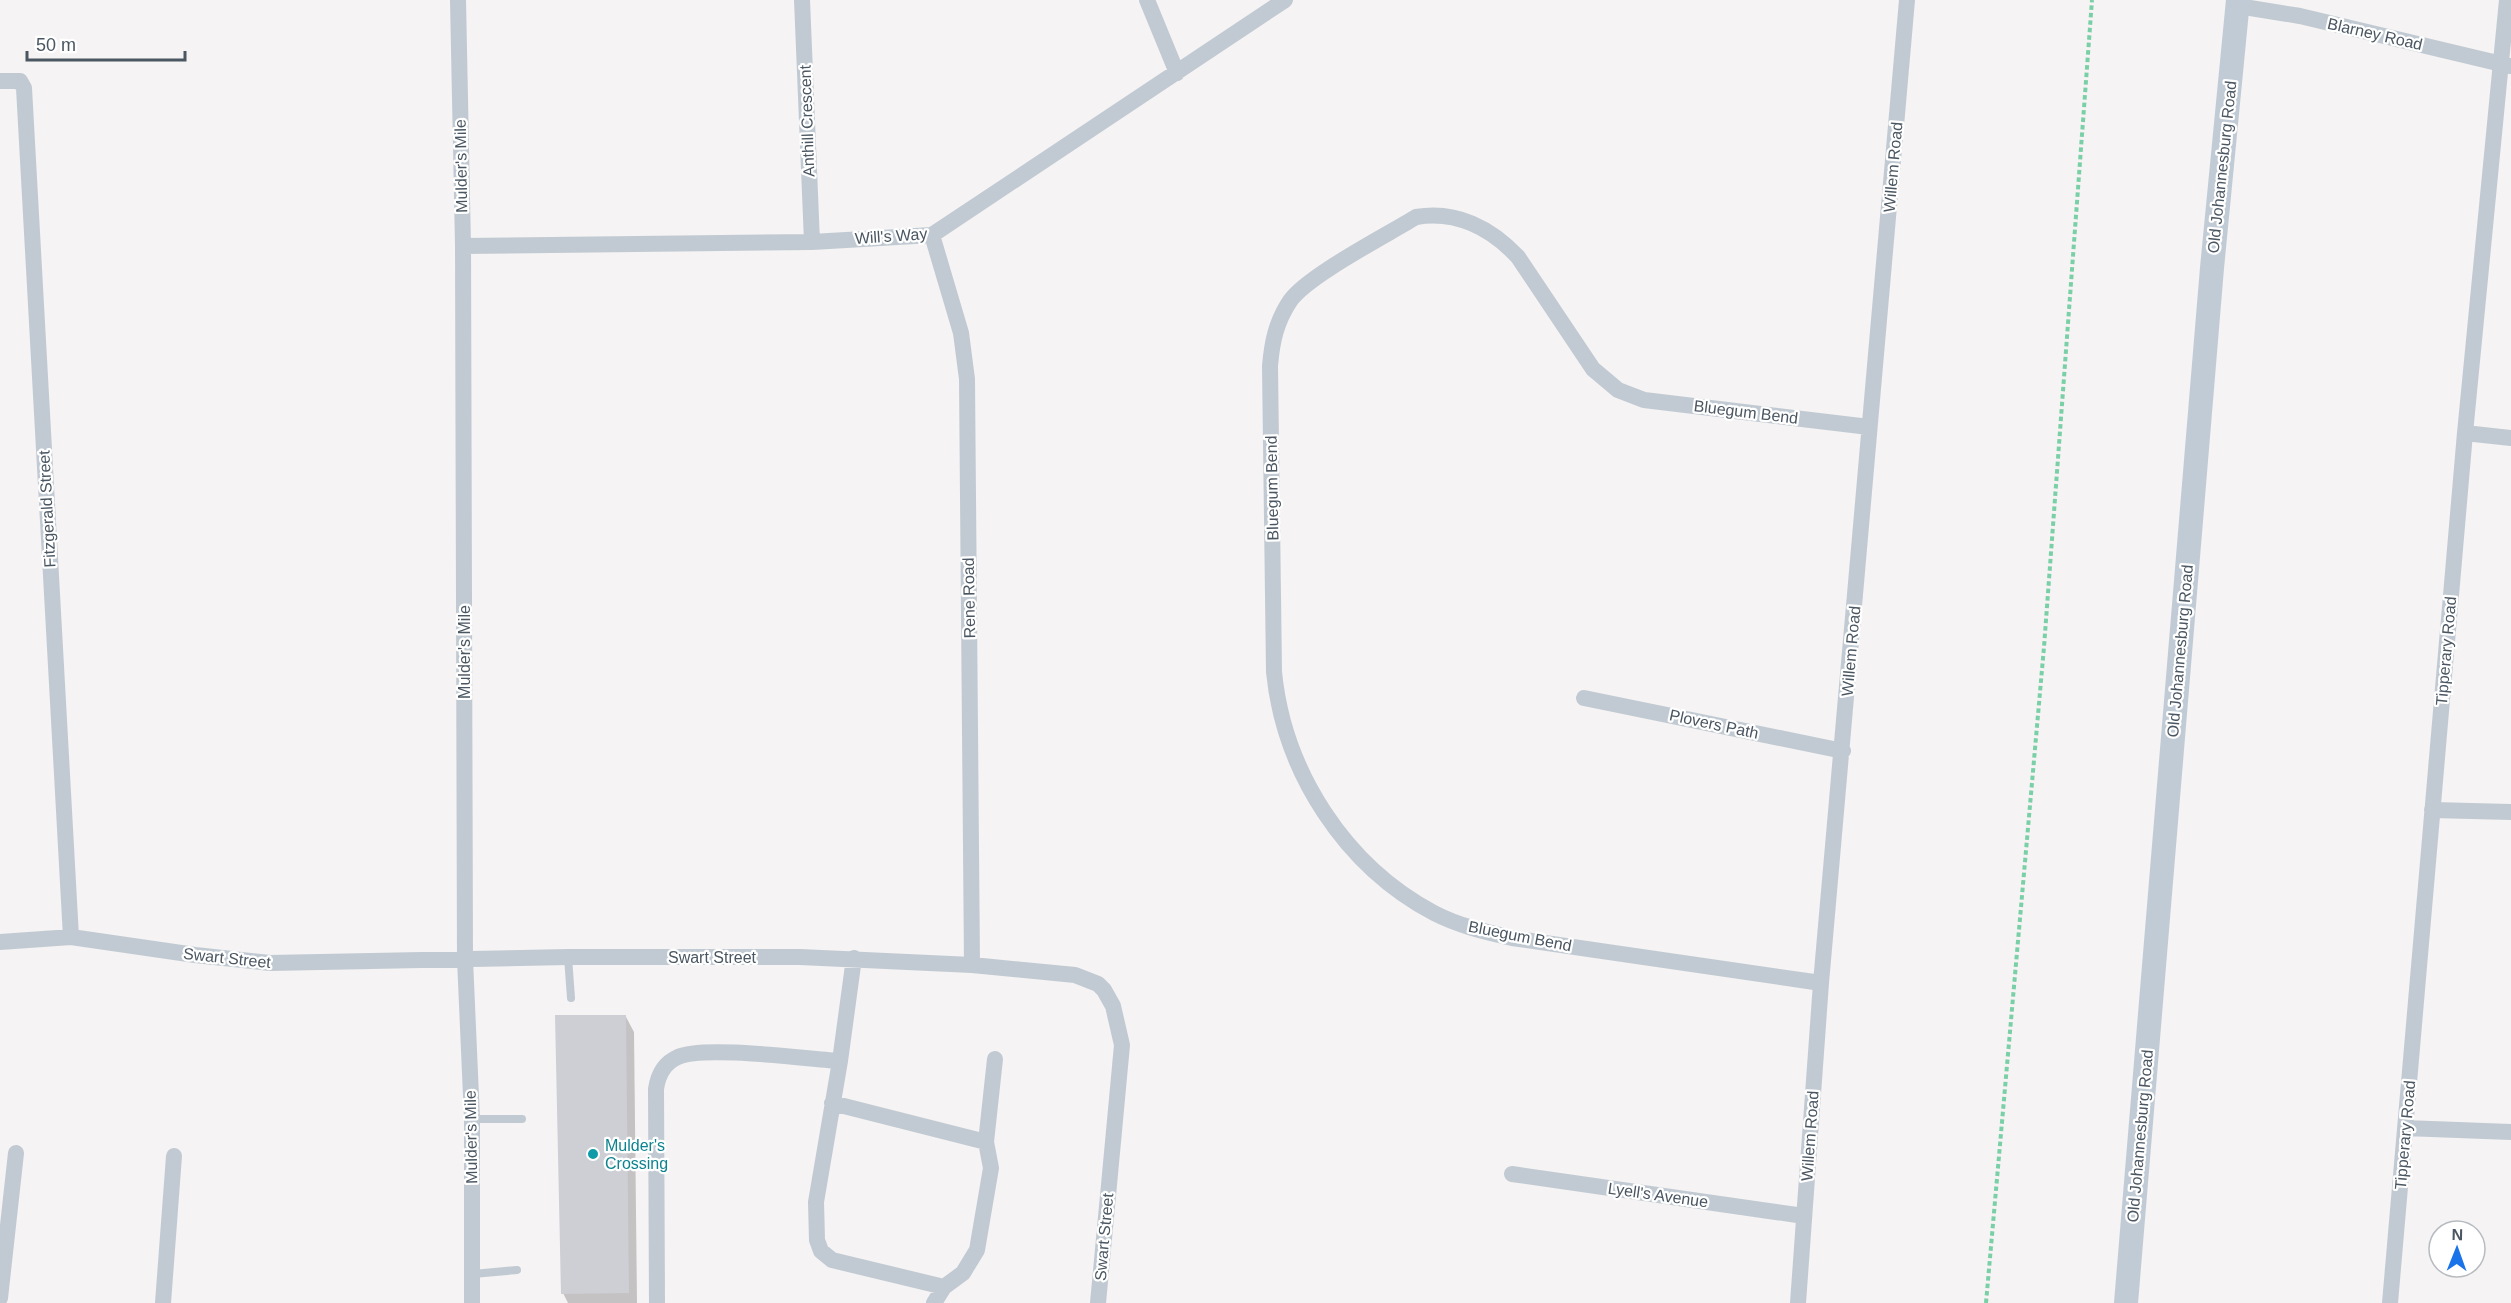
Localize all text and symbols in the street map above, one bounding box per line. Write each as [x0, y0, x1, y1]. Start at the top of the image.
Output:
street label: Blarney Road [2326, 15, 2424, 53]
scale bar [27, 24, 184, 62]
text: 50 m [36, 35, 76, 55]
street label: Anthill Crescent [797, 64, 817, 177]
street label: Old Johannesburg Road [2204, 80, 2240, 254]
street label: Mulder's Mile [452, 119, 470, 213]
street label: Willem Road [1881, 121, 1905, 213]
street label: Will's Way [854, 225, 928, 247]
street label: Bluegum Bend [1693, 397, 1799, 427]
street label: Bluegum Bend [1263, 435, 1281, 541]
street label: Fitzgerald Street [35, 449, 59, 568]
street label: Rene Road [960, 557, 978, 639]
street label: Old Johannesburg Road [2164, 564, 2196, 738]
street label: Tipperary Road [2433, 596, 2459, 706]
street label: Mulder's Mile [456, 605, 473, 699]
street label: Willem Road [1839, 605, 1863, 697]
street label: Plovers Path [1668, 706, 1760, 742]
street label: Bluegum Bend [1467, 918, 1573, 954]
street label: Swart Street [182, 945, 272, 971]
street label: Swart Street [668, 949, 757, 966]
street label: Old Johannesburg Road [2124, 1049, 2156, 1223]
street label: Tipperary Road [2392, 1080, 2418, 1190]
street label: Mulder's Mile [462, 1090, 480, 1184]
street label: Willem Road [1798, 1090, 1822, 1182]
place label: Mulder's Crossing [605, 1137, 668, 1172]
marker: Mulder's Crossing [586, 1147, 600, 1161]
street label: Lyell's Avenue [1607, 1180, 1709, 1210]
street label: Swart Street [1092, 1192, 1116, 1282]
north arrow [2427, 1219, 2487, 1279]
text: N [2451, 1226, 2463, 1243]

